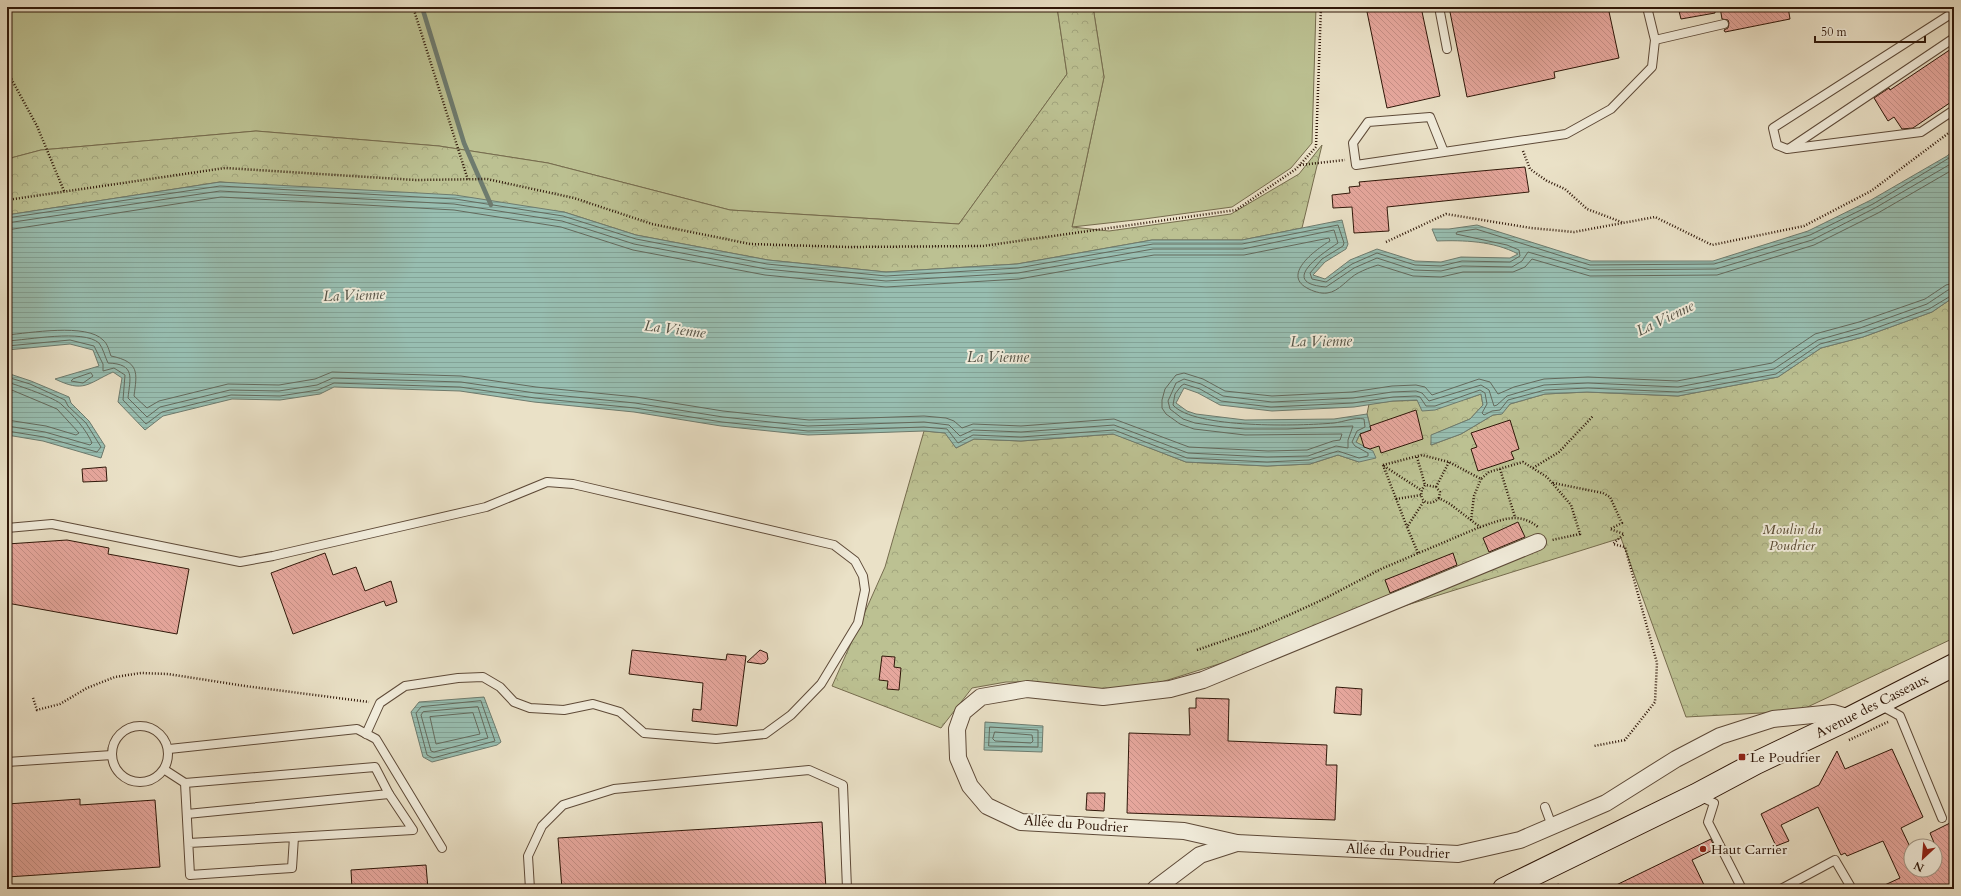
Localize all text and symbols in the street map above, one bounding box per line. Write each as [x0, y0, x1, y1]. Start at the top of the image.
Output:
scale bar [1815, 18, 1925, 44]
text: 50 m [1821, 24, 1848, 40]
water label: La Vienne [323, 284, 385, 306]
water label: La Vienne [1633, 295, 1697, 341]
water label: La Vienne [643, 315, 707, 343]
water label: La Vienne [1290, 330, 1352, 352]
water label: La Vienne [967, 347, 1029, 367]
park label: Moulin du Poudrier [1763, 520, 1821, 555]
street label: Avenue des Casseaux [1812, 669, 1932, 743]
place label: Le Poudrier [1750, 748, 1821, 767]
marker: Le Poudrier [1737, 752, 1747, 762]
street label: Allée du Poudrier [1023, 811, 1129, 837]
north arrow [1903, 838, 1943, 878]
street label: Allée du Poudrier [1346, 839, 1451, 863]
place label: Haut Carrier [1711, 840, 1788, 859]
marker: Haut Carrier [1698, 844, 1708, 854]
text: N [1911, 858, 1926, 875]

